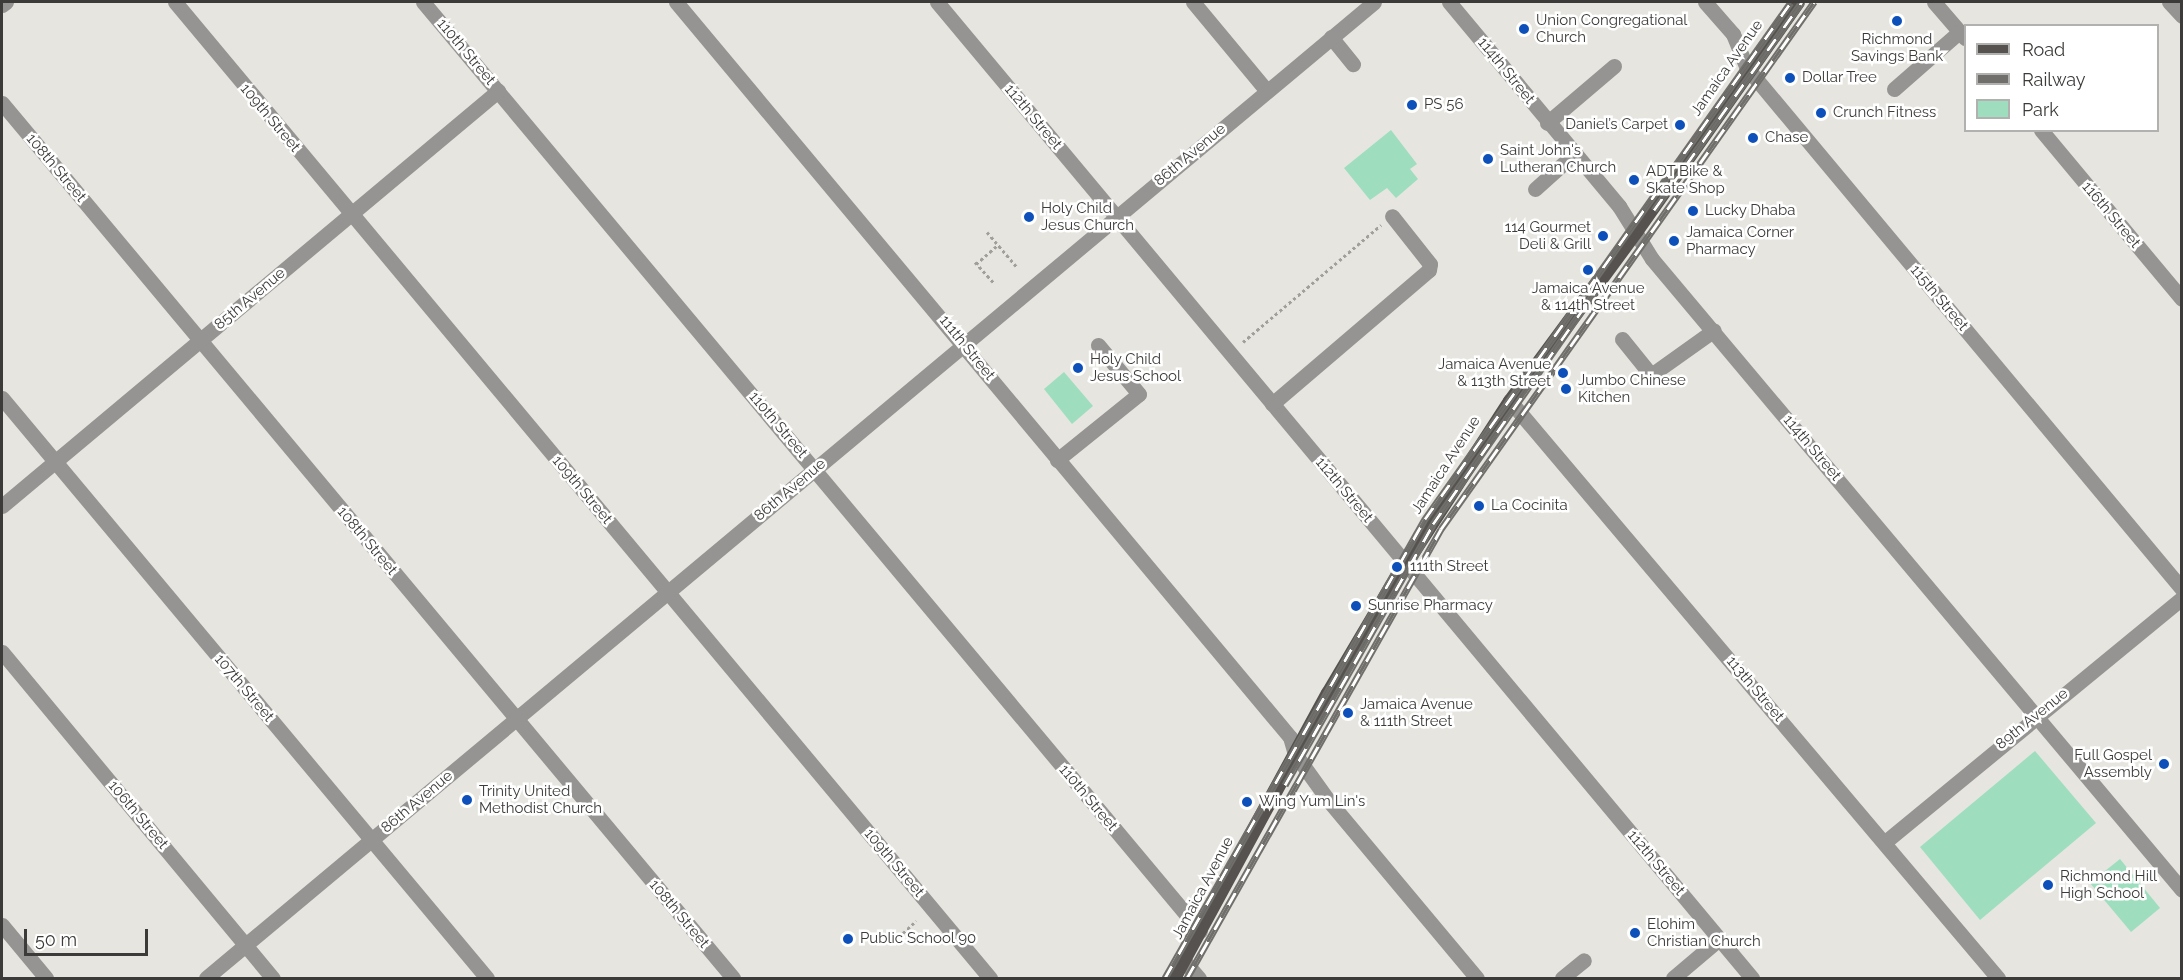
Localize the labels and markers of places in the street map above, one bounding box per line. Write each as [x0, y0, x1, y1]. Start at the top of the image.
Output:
place label: Union Congregational Church [1536, 11, 1687, 46]
marker: Richmond Savings Bank [1890, 14, 1904, 28]
marker: Union Congregational Church [1517, 22, 1531, 36]
place label: Richmond Savings Bank [1851, 30, 1943, 65]
place label: Dollar Tree [1802, 69, 1878, 87]
marker: Dollar Tree [1783, 71, 1797, 85]
place label: PS 56 [1424, 96, 1463, 114]
marker: PS 56 [1405, 98, 1419, 112]
place label: Crunch Fitness [1833, 104, 1936, 122]
marker: Crunch Fitness [1814, 106, 1828, 120]
place label: Daniel’s Carpet [1565, 116, 1668, 134]
marker: Daniel’s Carpet [1673, 118, 1687, 132]
place label: Chase [1765, 129, 1808, 147]
marker: Chase [1746, 131, 1760, 145]
place label: Saint John's Lutheran Church [1500, 141, 1616, 176]
marker: Saint John's Lutheran Church [1481, 152, 1495, 166]
place label: ADT Bike & Skate Shop [1646, 162, 1725, 197]
marker: ADT Bike & Skate Shop [1627, 173, 1641, 187]
place label: Holy Child Jesus Church [1041, 199, 1134, 234]
place label: Lucky Dhaba [1705, 202, 1796, 220]
marker: Lucky Dhaba [1686, 204, 1700, 218]
marker: Holy Child Jesus Church [1022, 210, 1036, 224]
place label: 114 Gourmet Deli & Grill [1505, 218, 1591, 253]
place label: Jamaica Corner Pharmacy [1686, 223, 1794, 258]
marker: 114 Gourmet Deli & Grill [1596, 229, 1610, 243]
marker: Jamaica Corner Pharmacy [1667, 234, 1681, 248]
marker: Jamaica Avenue & 114th Street [1581, 263, 1595, 277]
place label: Jamaica Avenue & 114th Street [1531, 279, 1645, 314]
place label: Holy Child Jesus School [1090, 350, 1181, 385]
place label: Jamaica Avenue & 113th Street [1438, 355, 1551, 390]
marker: Holy Child Jesus School [1071, 361, 1085, 375]
marker: Jamaica Avenue & 113th Street [1556, 366, 1570, 380]
place label: Jumbo Chinese Kitchen [1578, 371, 1686, 406]
marker: Jumbo Chinese Kitchen [1559, 382, 1573, 396]
place label: La Cocinita [1491, 497, 1568, 515]
marker: La Cocinita [1472, 499, 1486, 513]
marker: 111th Street [1388, 558, 1406, 576]
place label: 111th Street [1410, 558, 1488, 576]
place label: Sunrise Pharmacy [1368, 597, 1493, 615]
marker: Sunrise Pharmacy [1349, 599, 1363, 613]
place label: Jamaica Avenue & 111th Street [1360, 695, 1473, 730]
marker: Jamaica Avenue & 111th Street [1341, 706, 1355, 720]
place label: Full Gospel Assembly [2074, 746, 2152, 781]
marker: Full Gospel Assembly [2157, 757, 2171, 771]
place label: Trinity United Methodist Church [479, 782, 602, 817]
marker: Trinity United Methodist Church [460, 793, 474, 807]
place label: Wing Yum Lin's [1259, 793, 1366, 811]
marker: Wing Yum Lin's [1240, 795, 1254, 809]
place label: Richmond Hill High School [2060, 867, 2157, 902]
marker: Richmond Hill High School [2041, 878, 2055, 892]
place label: Elohim Christian Church [1647, 915, 1761, 950]
marker: Elohim Christian Church [1628, 926, 1642, 940]
place label: Public School 90 [860, 930, 977, 948]
marker: Public School 90 [841, 932, 855, 946]

